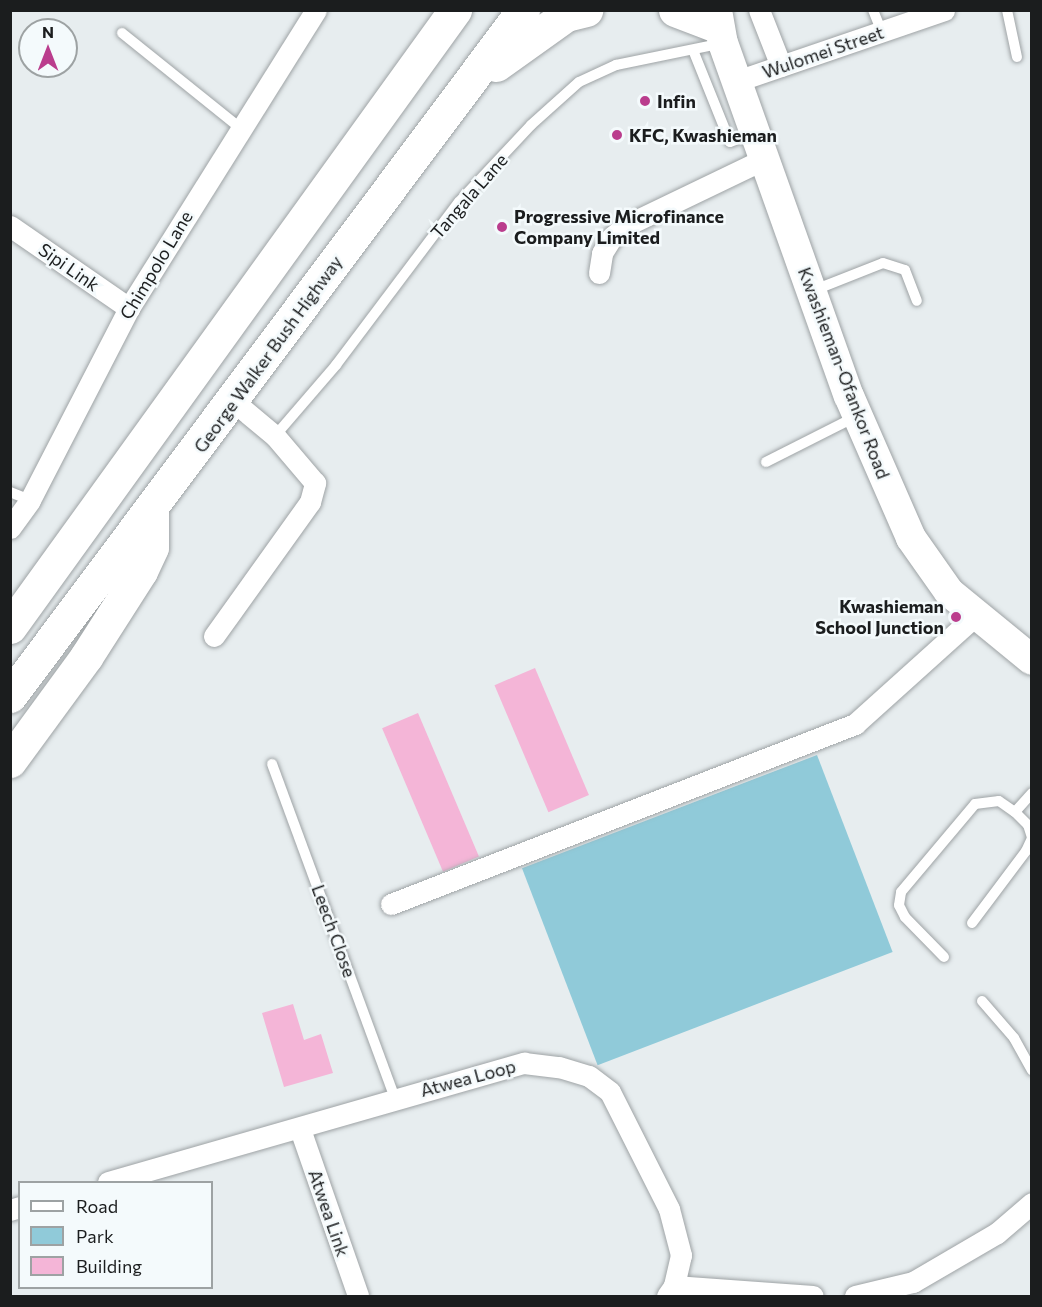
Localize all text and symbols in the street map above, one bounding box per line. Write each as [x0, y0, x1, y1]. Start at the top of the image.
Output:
north arrow [18, 18, 78, 78]
street label: Wulomei Street [759, 21, 887, 83]
text: N [42, 22, 54, 41]
place label: Infin [657, 90, 696, 112]
marker: Infin [638, 94, 652, 108]
place label: KFC, Kwashieman [629, 124, 777, 146]
marker: KFC, Kwashieman [610, 128, 624, 142]
street label: Tangala Lane [426, 149, 512, 243]
place label: Progressive Microfinance Company Limited [514, 206, 724, 248]
street label: Chimpolo Lane [115, 207, 197, 323]
marker: Progressive Microfinance Company Limited [495, 220, 509, 234]
street label: Sipi Link [35, 238, 103, 296]
street label: George Walker Bush Highway [189, 251, 347, 457]
street label: Kwashieman-Ofankor Road [794, 264, 894, 482]
place label: Kwashieman School Junction [815, 596, 944, 638]
marker: Kwashieman School Junction [949, 610, 963, 624]
street label: Leech Close [307, 882, 361, 980]
street label: Atwea Loop [418, 1055, 518, 1101]
street label: Atwea Link [304, 1167, 354, 1259]
legend [18, 1181, 213, 1289]
text: Road [76, 1195, 118, 1217]
text: Park [76, 1225, 114, 1247]
text: Building [76, 1255, 142, 1277]

